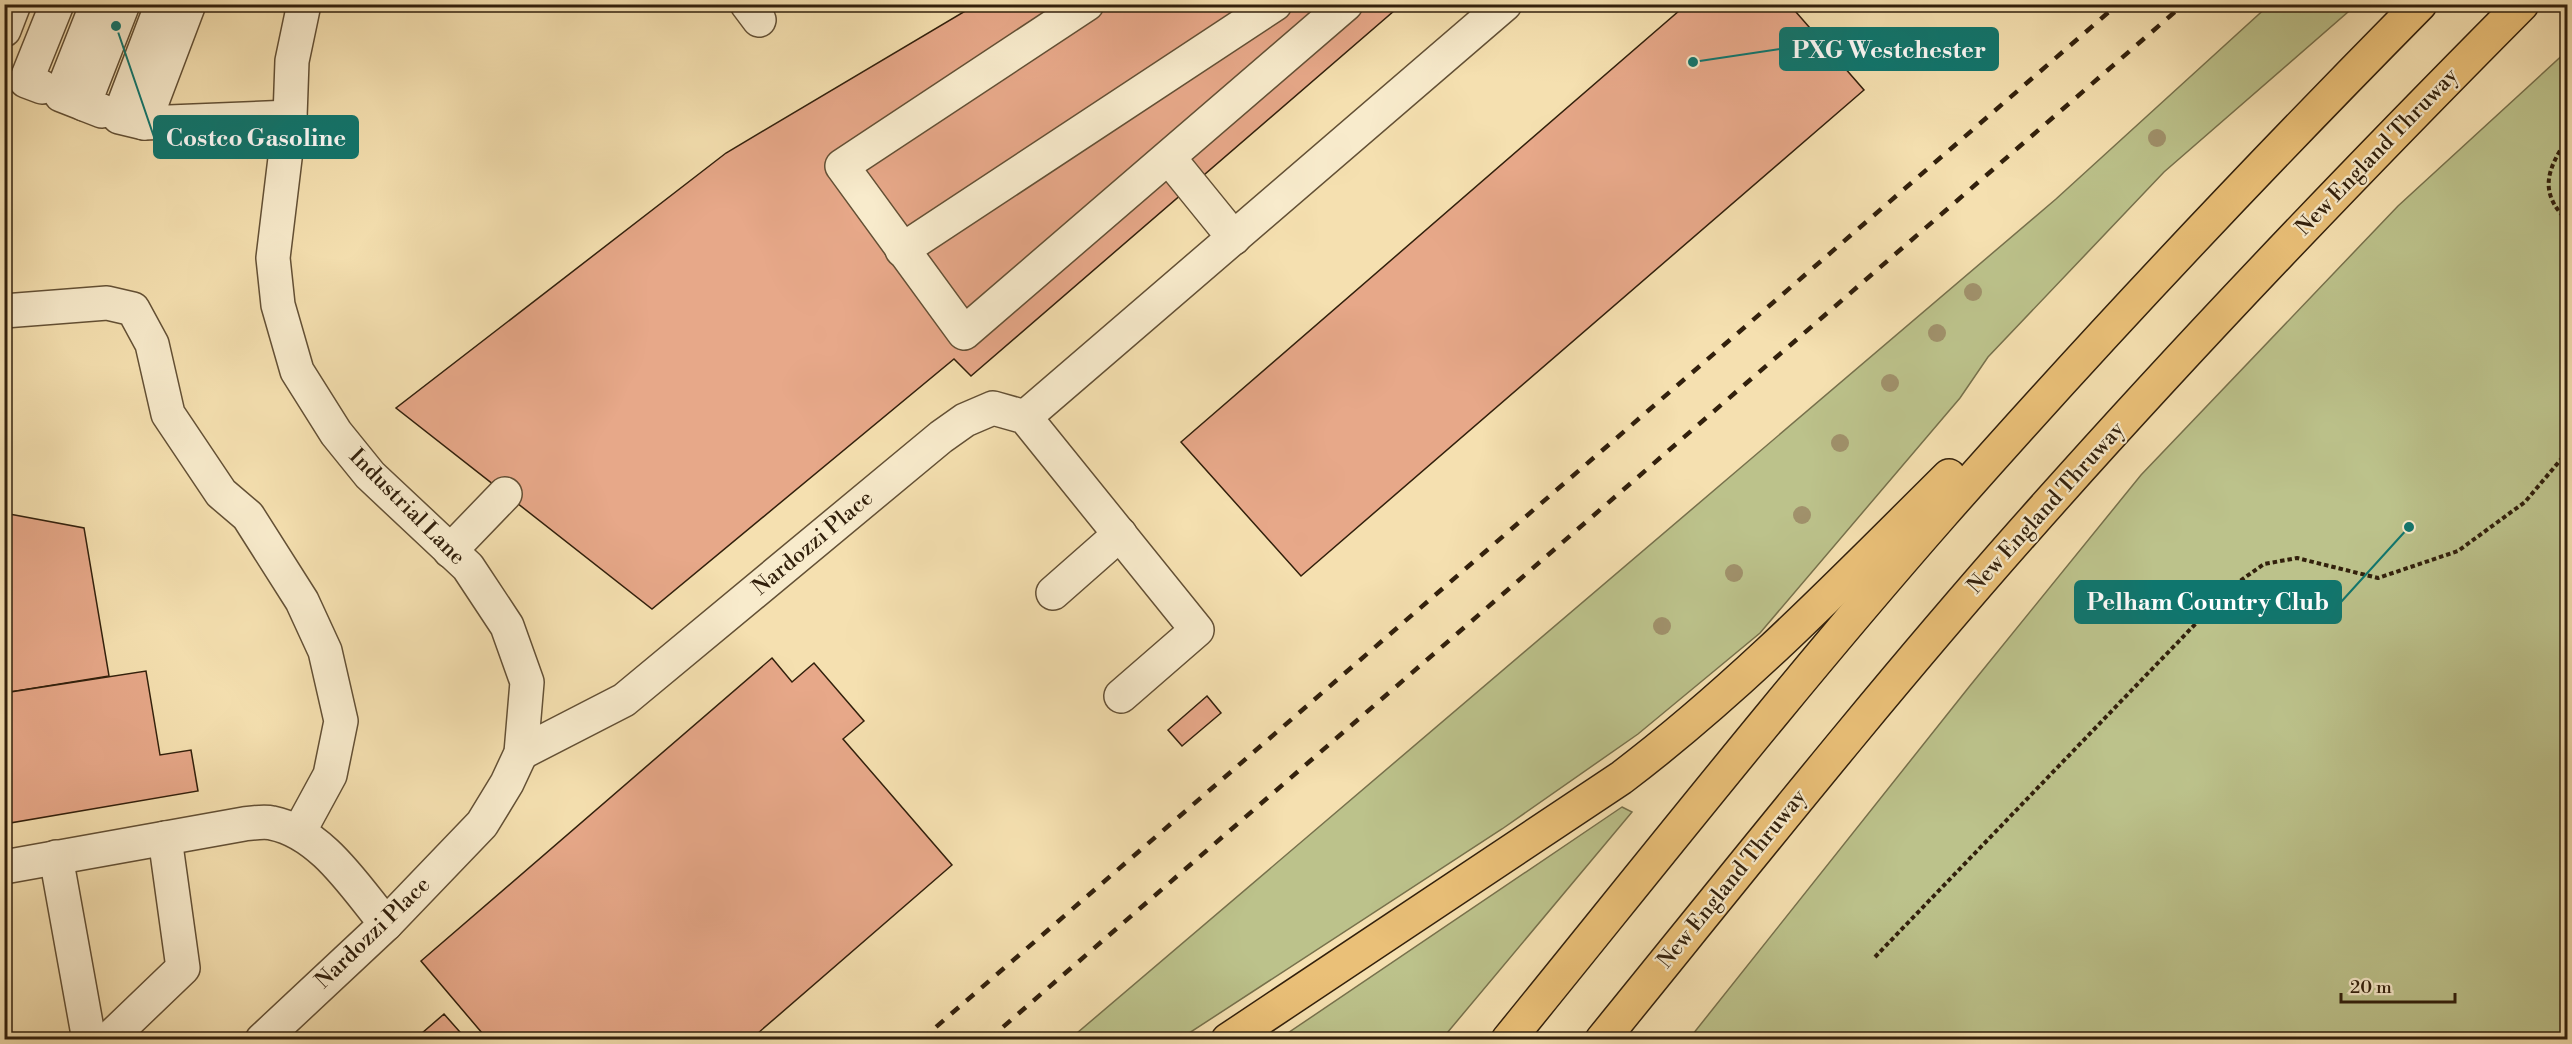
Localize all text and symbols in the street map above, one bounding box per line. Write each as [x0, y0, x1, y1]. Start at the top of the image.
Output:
callout: PXG Westchester [1780, 28, 1998, 70]
text: PXG Westchester [1792, 36, 1986, 66]
street label: New England Thruway [2290, 63, 2464, 241]
callout: Costco Gasoline [154, 116, 358, 158]
text: Costco Gasoline [166, 124, 346, 154]
street label: New England Thruway [1962, 416, 2131, 600]
street label: Industrial Lane [343, 443, 471, 571]
street label: Nardozzi Place [747, 485, 879, 601]
callout: Pelham Country Club [2075, 581, 2341, 623]
text: Pelham Country Club [2087, 588, 2329, 618]
street label: New England Thruway [1652, 784, 1813, 974]
street label: Nardozzi Place [310, 871, 436, 995]
scale bar [2341, 966, 2455, 1004]
text: 20 m [2350, 976, 2392, 999]

